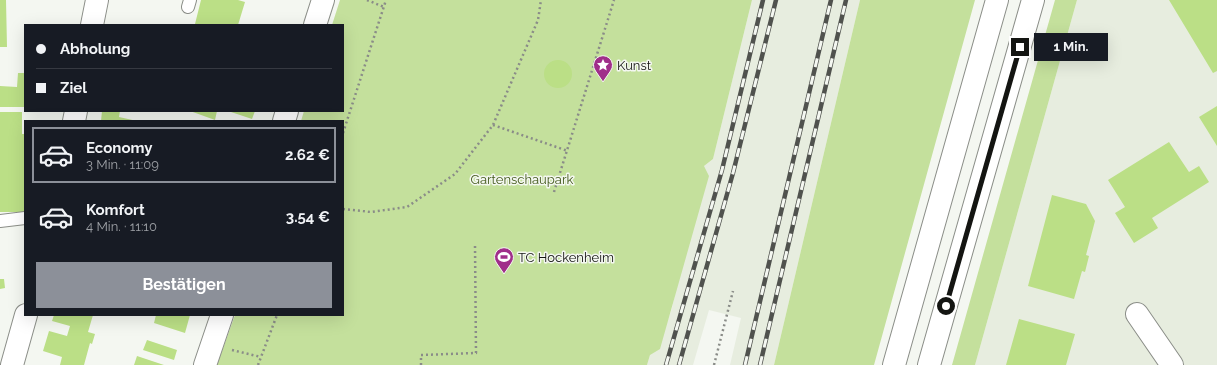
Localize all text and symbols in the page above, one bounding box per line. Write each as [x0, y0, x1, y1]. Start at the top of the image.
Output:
callout: 1 Min. [1034, 33, 1108, 61]
route end [1011, 38, 1029, 56]
text: 1 Min. [1054, 39, 1088, 54]
text: Abholung [60, 40, 130, 58]
place icon: Kunst [592, 54, 614, 82]
place label: Kunst [617, 58, 652, 73]
text: Ziel [60, 79, 87, 97]
icon: car [38, 137, 74, 173]
text: Economy [86, 139, 153, 157]
text: 2.62 € [285, 146, 330, 164]
text: 3 Min. · 11:09 [86, 157, 159, 172]
park label: Gartenschaupark [471, 172, 573, 187]
icon: car [38, 199, 74, 235]
text: Komfort [86, 201, 145, 219]
text: 3.54 € [286, 208, 330, 226]
text: 4 Min. · 11:10 [86, 219, 157, 234]
sports icon: TC Hockenheim [493, 246, 515, 274]
place label: TC Hockenheim [518, 250, 614, 265]
button: Bestätigen [36, 262, 332, 308]
route start [937, 297, 955, 315]

